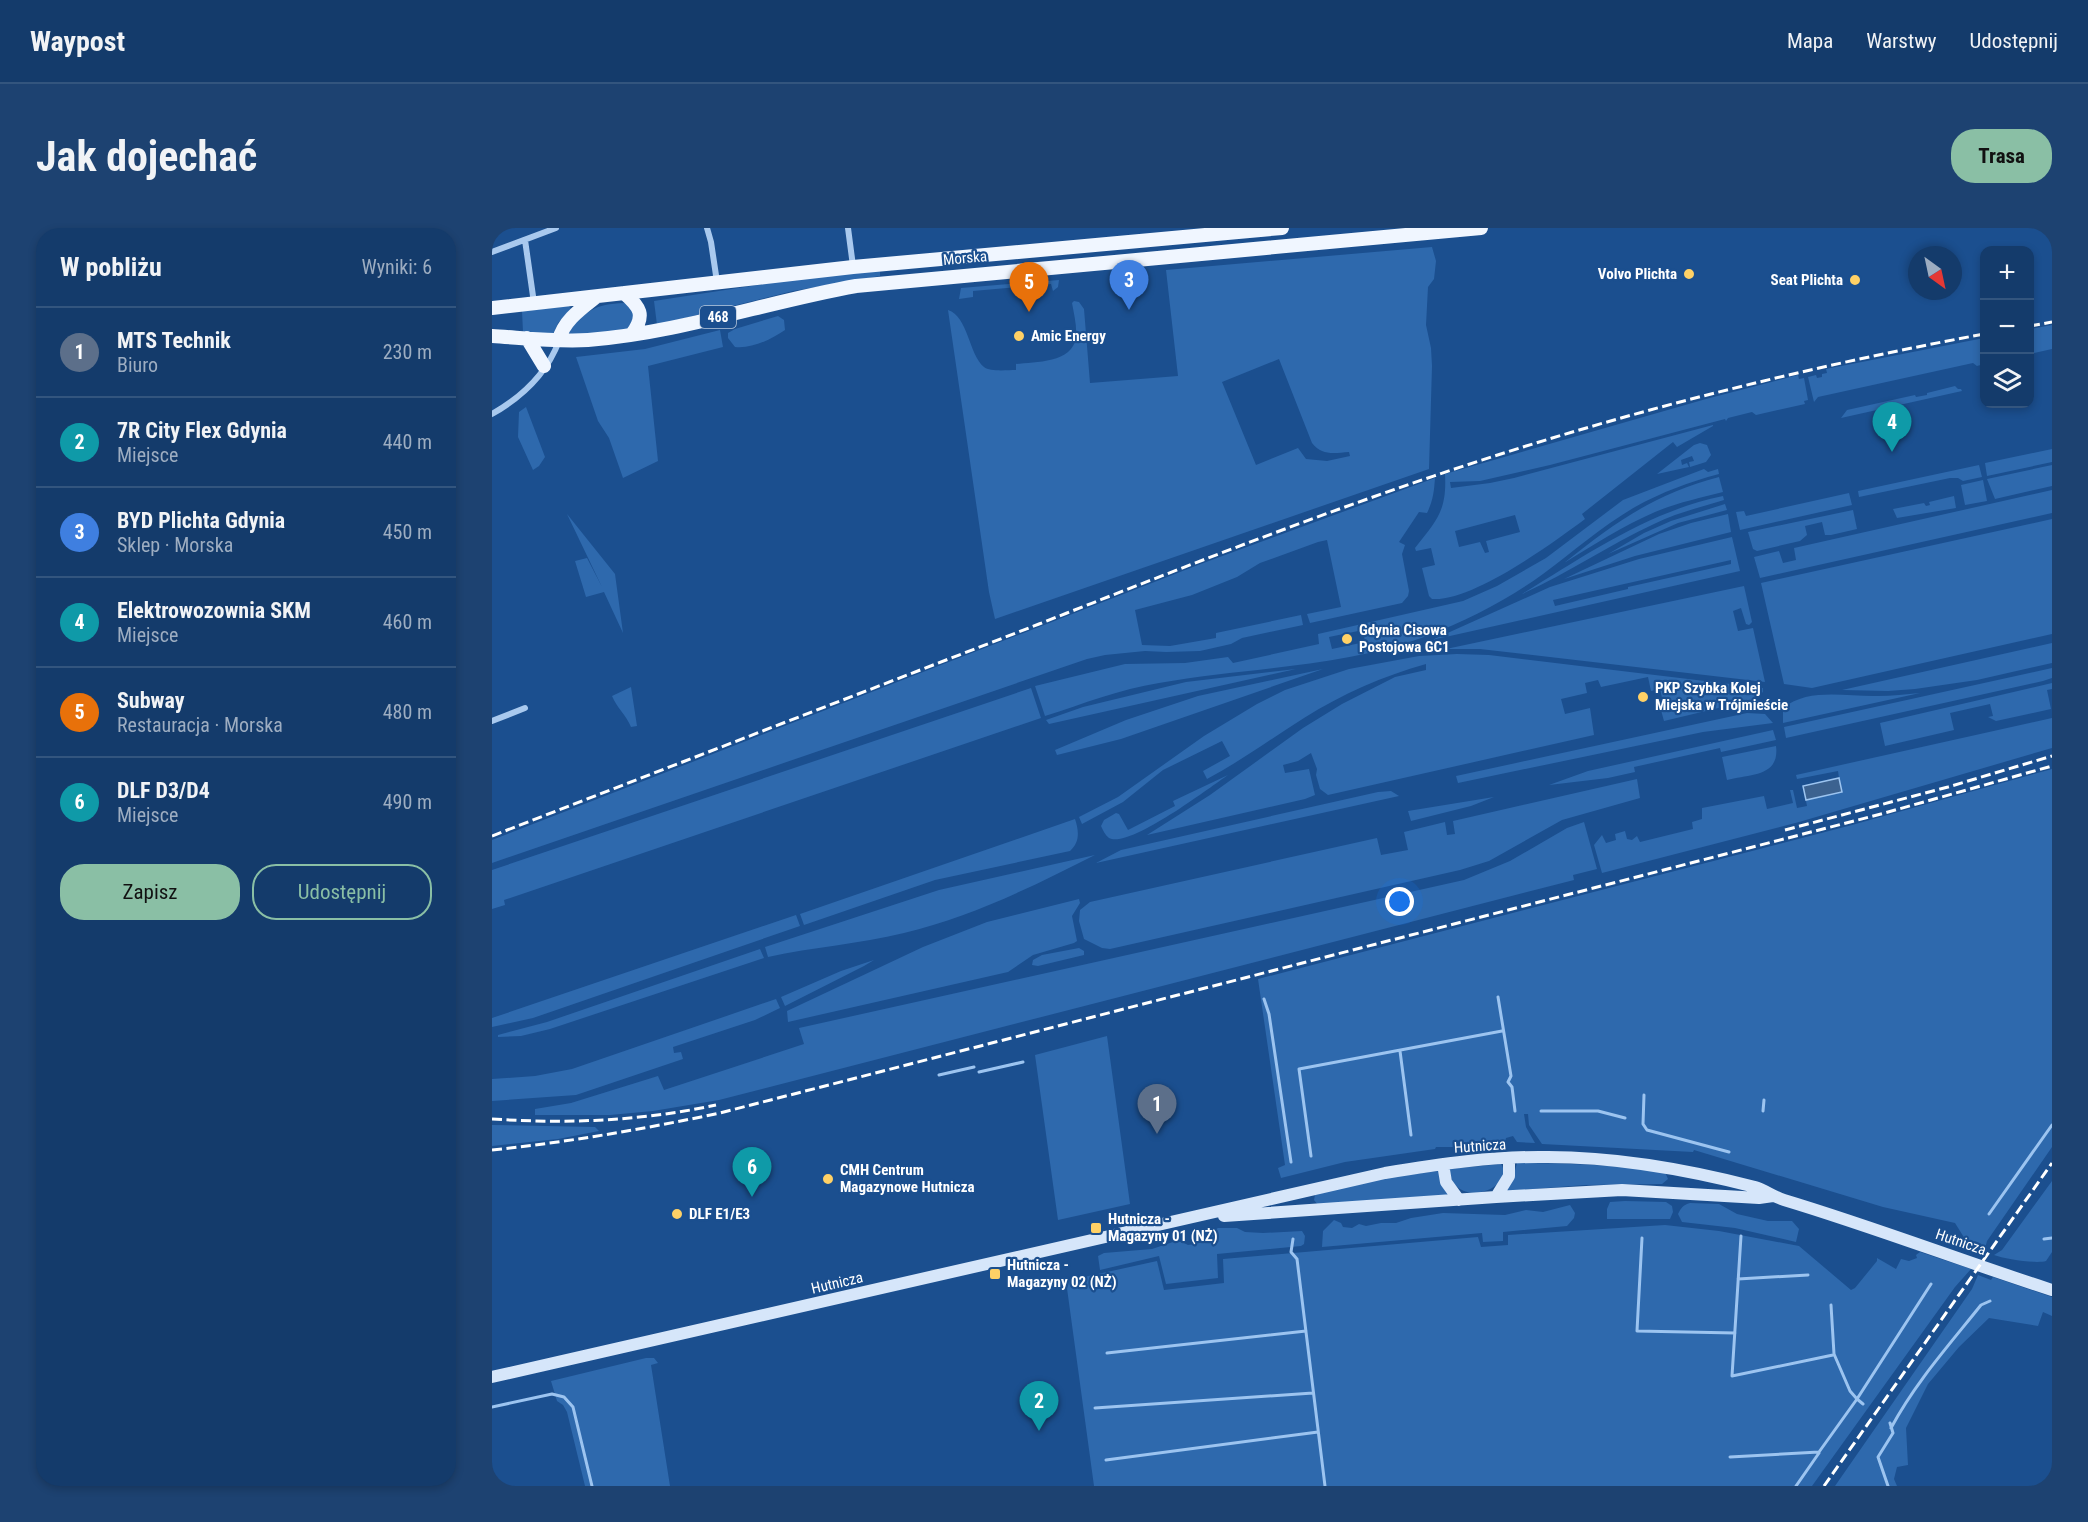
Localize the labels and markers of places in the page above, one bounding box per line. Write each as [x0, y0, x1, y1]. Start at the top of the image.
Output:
pin: 3 [1110, 260, 1148, 310]
pin: 5 [1010, 262, 1048, 312]
place label: Volvo Plichta [1598, 265, 1677, 283]
marker: Volvo Plichta [1682, 267, 1696, 281]
place label: Seat Plichta [1771, 271, 1843, 289]
marker: Seat Plichta [1848, 273, 1862, 287]
place label: Amic Energy [1031, 327, 1106, 345]
marker: Amic Energy [1012, 329, 1026, 343]
pin: 4 [1872, 402, 1912, 452]
place label: Gdynia Cisowa Postojowa GC1 [1359, 621, 1450, 656]
marker: Gdynia Cisowa Postojowa GC1 [1340, 632, 1354, 646]
place label: PKP Szybka Kolej Miejska w Trójmieście [1655, 679, 1788, 714]
marker: PKP Szybka Kolej Miejska w Trójmieście [1636, 690, 1650, 704]
pin: 1 [1138, 1084, 1176, 1134]
pin: 6 [732, 1148, 772, 1197]
place label: CMH Centrum Magazynowe Hutnicza [840, 1161, 975, 1196]
marker: CMH Centrum Magazynowe Hutnicza [821, 1172, 835, 1186]
place label: DLF E1/E3 [689, 1205, 750, 1223]
marker: DLF E1/E3 [670, 1207, 684, 1221]
place label: Hutnicza - Magazyny 01 (NŻ) [1108, 1210, 1218, 1245]
marker: Hutnicza - Magazyny 01 (NŻ) [1089, 1221, 1103, 1235]
place label: Hutnicza - Magazyny 02 (NŻ) [1007, 1256, 1117, 1291]
marker: Hutnicza - Magazyny 02 (NŻ) [988, 1267, 1002, 1281]
pin: 2 [1020, 1382, 1058, 1431]

